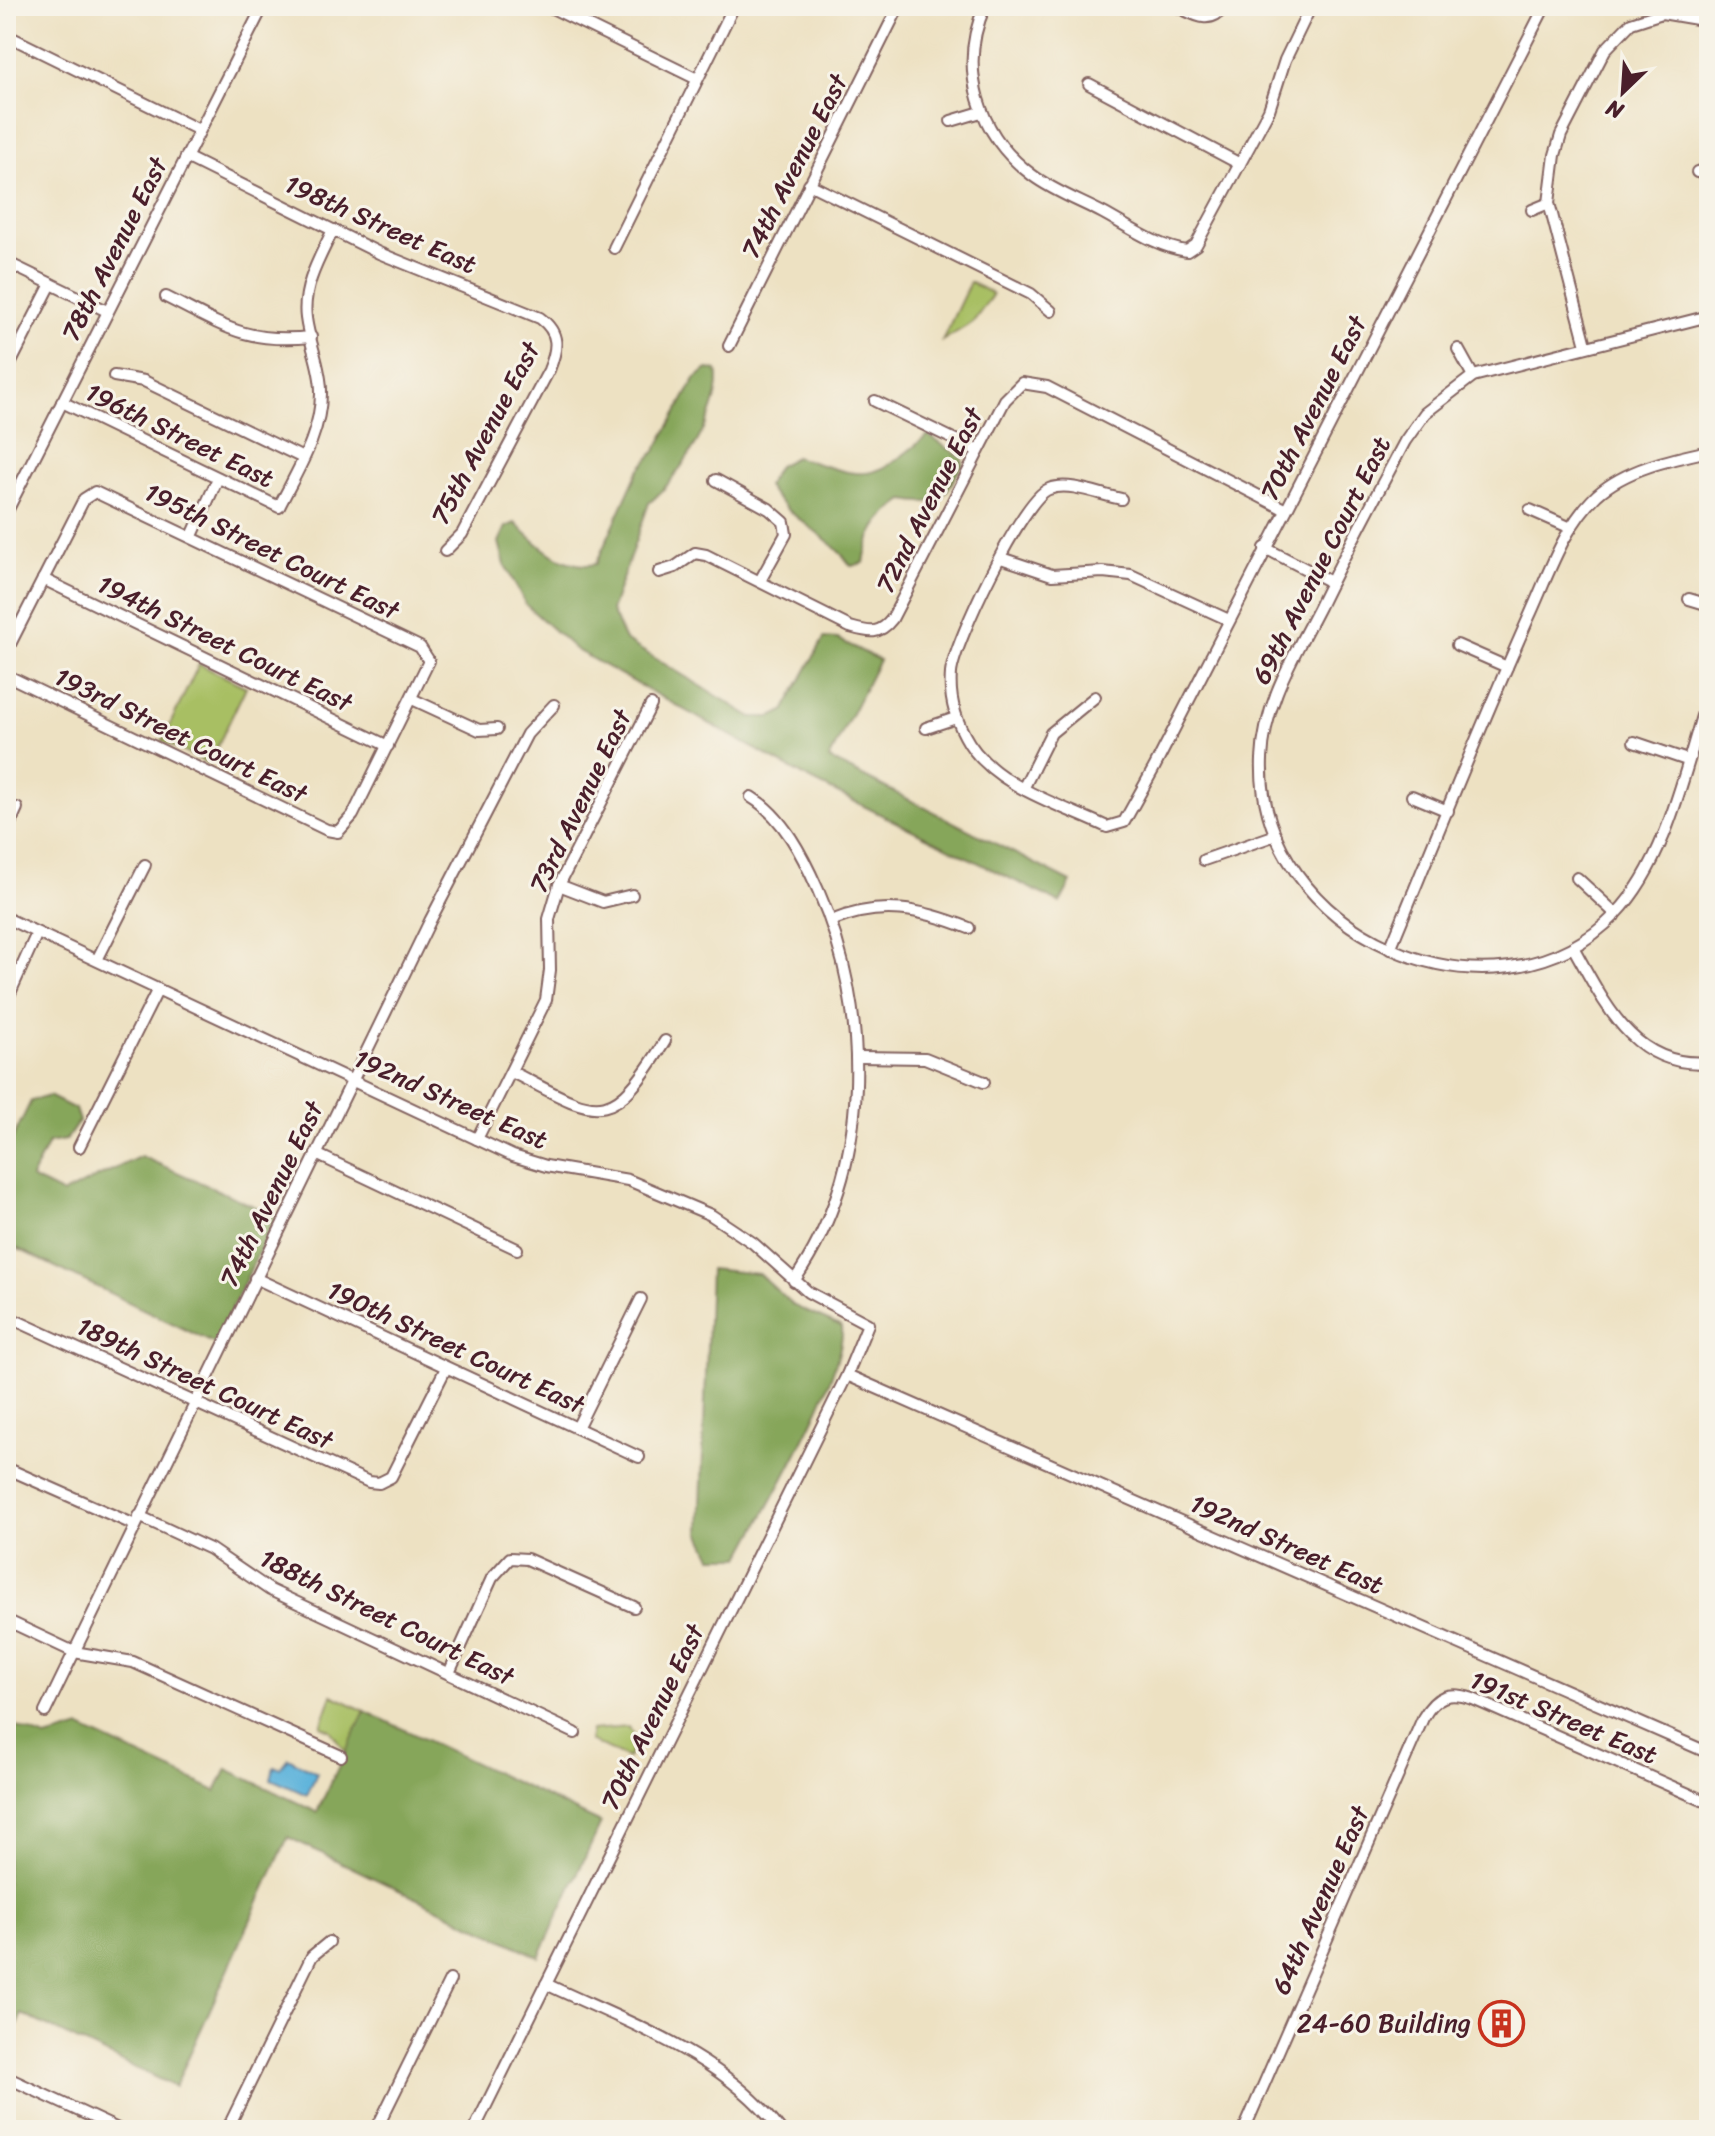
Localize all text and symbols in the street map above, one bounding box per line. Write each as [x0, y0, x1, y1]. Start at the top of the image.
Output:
north arrow [1583, 52, 1663, 132]
street label: 74th Avenue East [728, 64, 861, 267]
text: N [1599, 88, 1631, 131]
street label: 78th Avenue East [48, 147, 181, 349]
street label: 198th Street East [277, 161, 485, 287]
street label: 70th Avenue East [1246, 306, 1380, 509]
street label: 75th Avenue East [417, 332, 553, 533]
street label: 196th Street East [78, 369, 282, 501]
street label: 72nd Avenue East [862, 397, 996, 601]
street label: 69th Avenue Court East [1238, 428, 1404, 692]
street label: 195th Street Court East [137, 469, 409, 633]
street label: 194th Street Court East [89, 561, 362, 726]
street label: 193rd Street Court East [47, 654, 317, 817]
street label: 73rd Avenue East [516, 700, 645, 901]
street label: 192nd Street East [346, 1036, 556, 1162]
street label: 74th Avenue East [206, 1092, 337, 1295]
street label: 190th Street Court East [320, 1267, 594, 1428]
street label: 189th Street Court East [69, 1303, 342, 1463]
street label: 192nd Street East [1182, 1481, 1392, 1607]
street label: 188th Street Court East [252, 1535, 524, 1699]
street label: 70th Avenue East [587, 1614, 718, 1818]
street label: 191st Street East [1463, 1657, 1665, 1777]
street label: 64th Avenue East [1258, 1797, 1383, 2002]
building icon: 24-60 Building [1478, 1999, 1526, 2047]
place label: 24-60 Building [1297, 2000, 1471, 2046]

